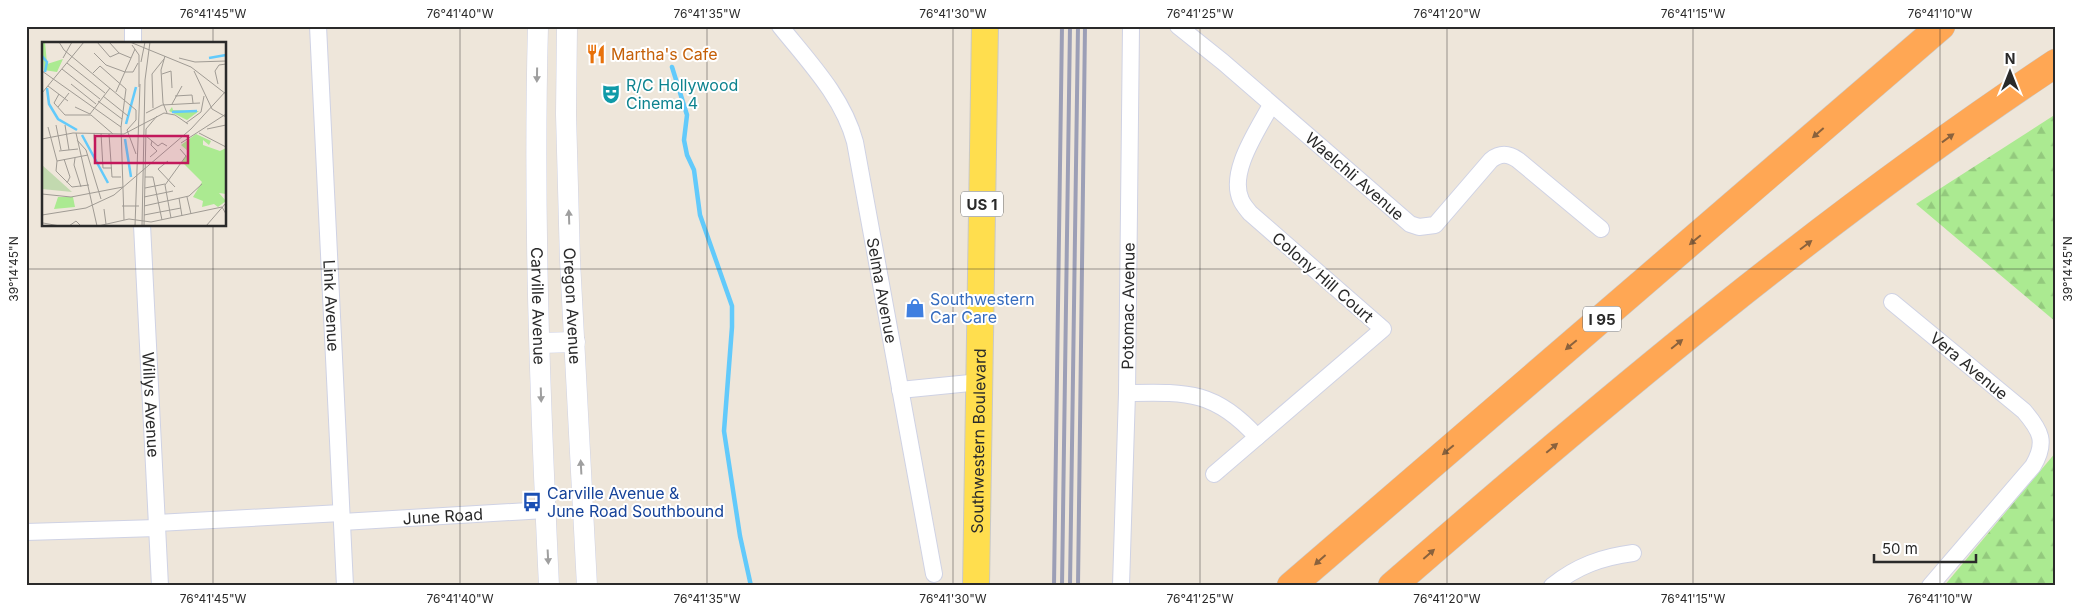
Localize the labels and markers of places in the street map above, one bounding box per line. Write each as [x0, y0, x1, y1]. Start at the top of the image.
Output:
restaurant icon: Martha's Cafe [585, 43, 607, 65]
place label: Martha's Cafe [611, 44, 718, 64]
place label: R/C Hollywood Cinema 4 [626, 75, 738, 113]
theatre icon: R/C Hollywood Cinema 4 [600, 83, 622, 105]
place label: Southwestern Car Care [930, 289, 1035, 327]
shop icon: Southwestern Car Care [904, 297, 926, 319]
place label: Carville Avenue & June Road Southbound [547, 483, 724, 521]
bus stop icon: Carville Avenue & June Road Southbound [521, 491, 543, 513]

